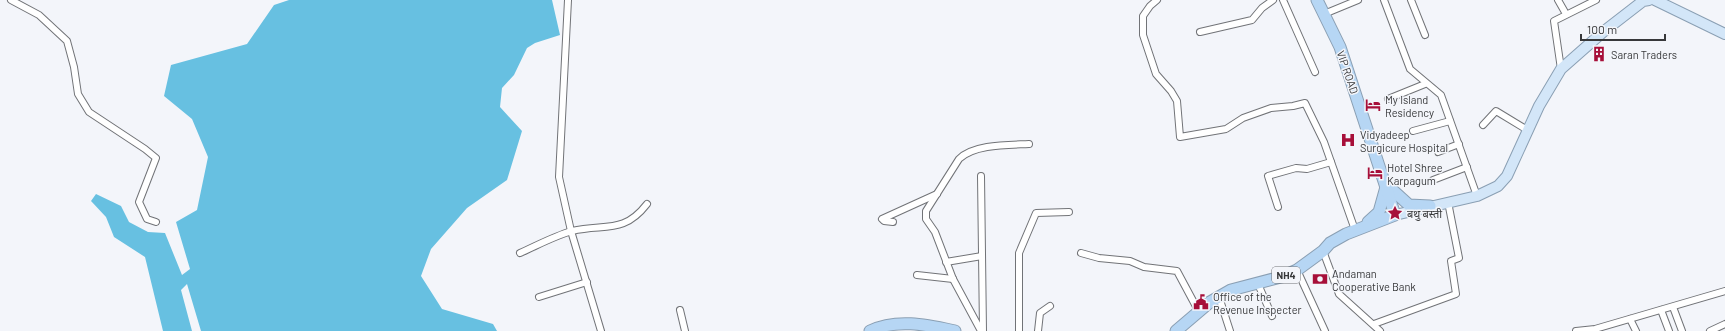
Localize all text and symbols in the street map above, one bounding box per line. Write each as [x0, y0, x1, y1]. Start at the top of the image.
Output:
scale bar [1581, 16, 1665, 42]
text: 100 m [1587, 22, 1617, 36]
building icon: Saran Traders [1590, 45, 1608, 63]
place label: Saran Traders [1611, 48, 1677, 61]
street label: VIP ROAD [1335, 49, 1362, 96]
place label: My Island Residency [1385, 93, 1434, 119]
hotel icon: My Island Residency [1364, 96, 1382, 114]
place label: Vidyadeep Surgicure Hospital [1360, 128, 1448, 154]
hospital icon: Vidyadeep Surgicure Hospital [1339, 131, 1357, 149]
place label: Hotel Shree Karpagum [1387, 161, 1443, 187]
hotel icon: Hotel Shree Karpagum [1366, 164, 1384, 182]
place icon: बथु बस्ती [1386, 204, 1404, 222]
place label: बथु बस्ती [1407, 207, 1442, 221]
road number: NH4 [1272, 267, 1300, 283]
place label: Andaman Cooperative Bank [1332, 267, 1416, 293]
bank icon: Andaman Cooperative Bank [1311, 270, 1329, 288]
place label: Office of the Revenue Inspecter [1213, 290, 1302, 316]
public building icon: Office of the Revenue Inspecter [1192, 293, 1210, 311]

